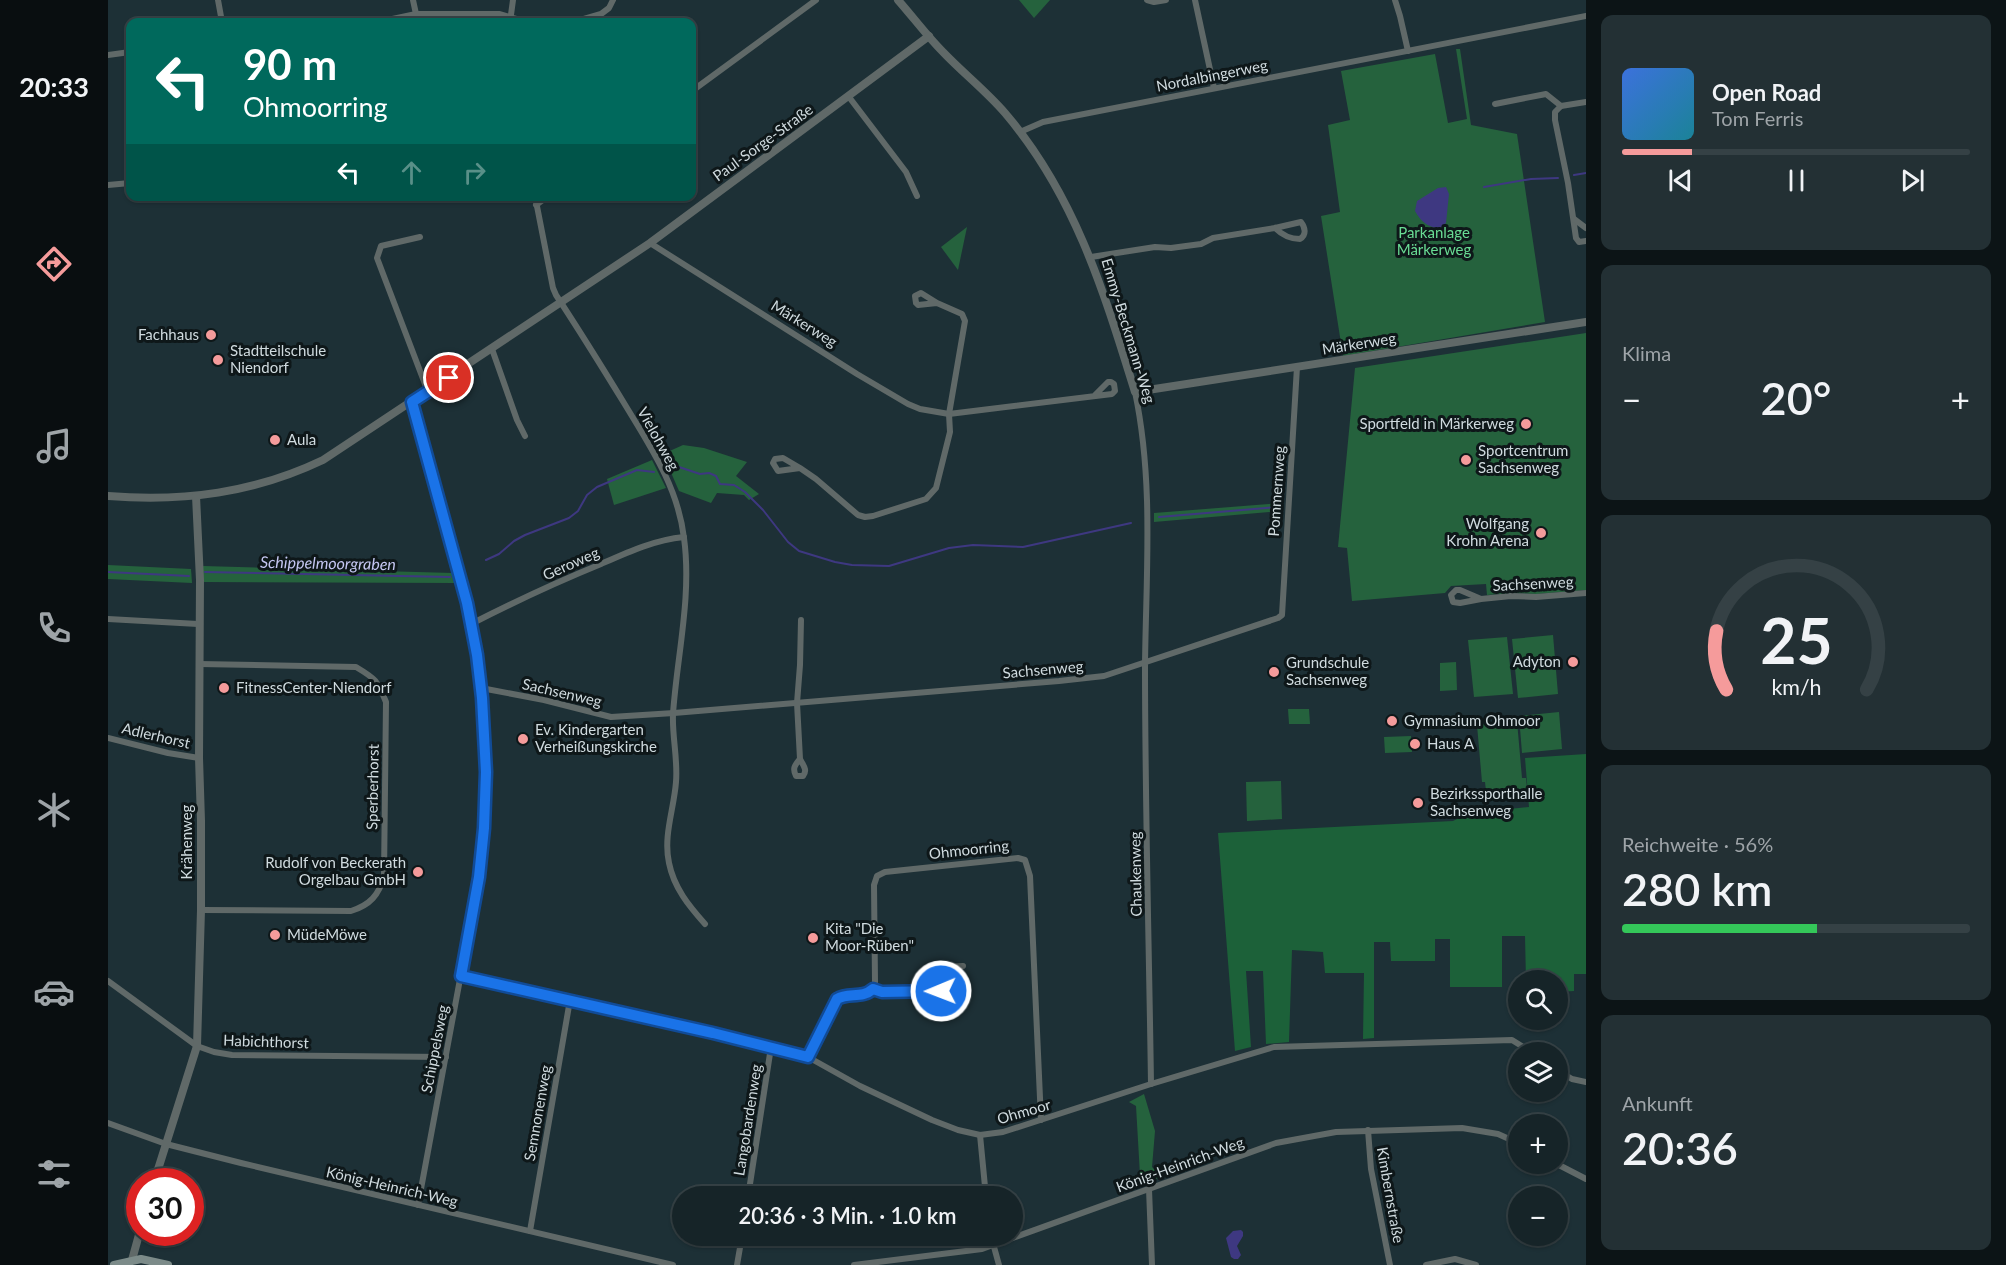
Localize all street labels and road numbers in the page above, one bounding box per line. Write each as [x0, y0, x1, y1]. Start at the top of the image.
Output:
street label: Nordalbingerweg [1155, 55, 1269, 95]
street label: Paul-Sorge-Straße [709, 100, 816, 185]
street label: Emmy-Beckmann-Weg [1098, 256, 1160, 406]
street label: Märkerweg [768, 296, 841, 351]
street label: Märkerweg [1321, 328, 1397, 358]
street label: Vielohweg [634, 404, 684, 473]
street label: Pommernweg [1264, 445, 1288, 537]
street label: Geroweg [540, 543, 602, 583]
street label: Sachsenweg [1492, 572, 1574, 594]
street label: Sachsenweg [1002, 656, 1084, 682]
street label: Sachsenweg [521, 674, 604, 710]
street label: Adlerhorst [120, 718, 193, 752]
street label: Sperberhorst [362, 743, 382, 830]
street label: Krähenweg [177, 804, 195, 879]
street label: Chaukenweg [1125, 831, 1145, 917]
street label: Ohmoorring [928, 836, 1010, 862]
street label: Schippelsweg [417, 1003, 451, 1094]
street label: Habichthorst [223, 1031, 310, 1052]
street label: Semnonenweg [520, 1063, 554, 1162]
street label: Langobardenweg [729, 1063, 765, 1177]
street label: Ohmoor [995, 1095, 1053, 1127]
street label: König-Heinrich-Weg [1113, 1133, 1246, 1196]
street label: Kimbernstraße [1374, 1145, 1408, 1244]
street label: König-Heinrich-Weg [325, 1162, 460, 1210]

